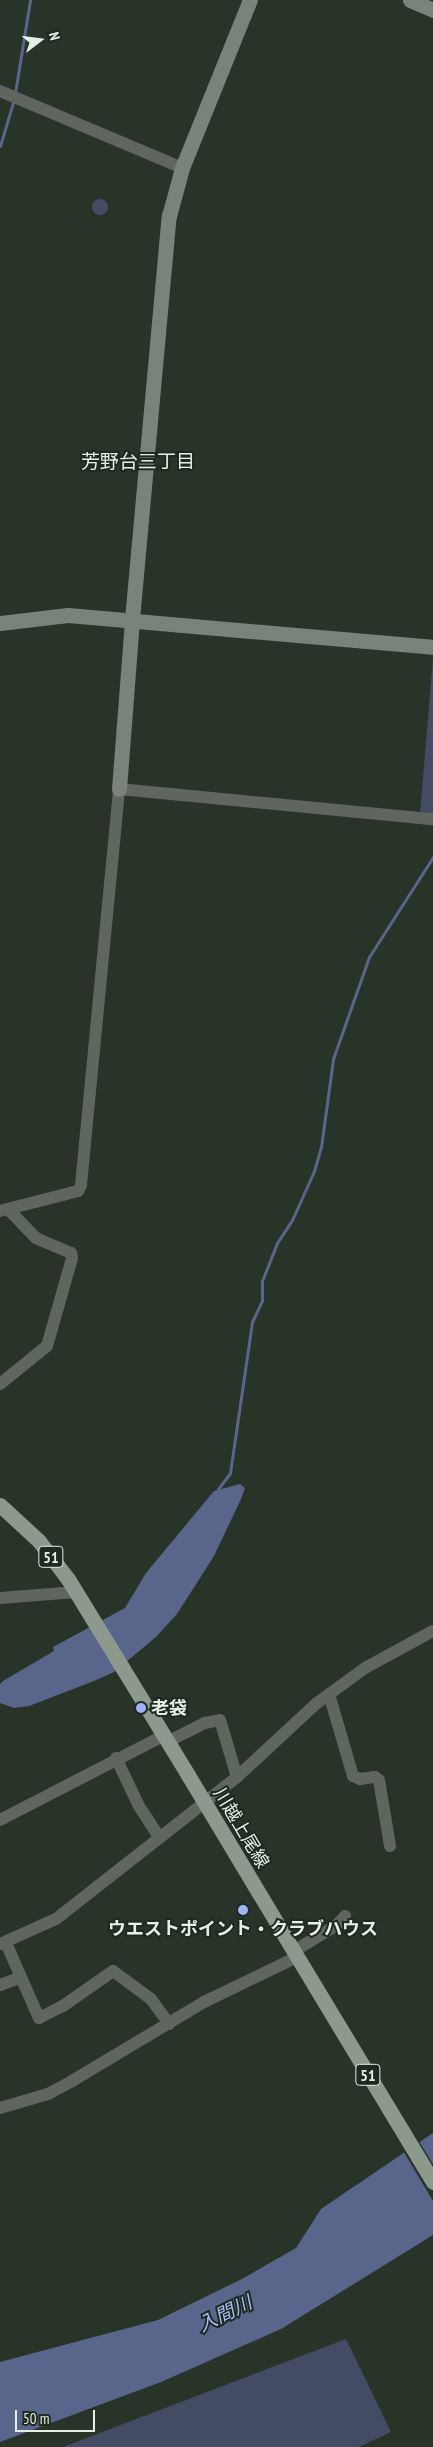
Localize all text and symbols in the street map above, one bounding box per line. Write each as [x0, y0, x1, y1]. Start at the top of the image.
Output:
north arrow [15, 15, 65, 65]
text: N [45, 30, 64, 42]
district label: 芳野台三丁目 [81, 451, 195, 473]
road number: 51 [37, 1544, 65, 1570]
place label: 老袋 [151, 1697, 187, 1719]
marker: 老袋 [135, 1702, 147, 1714]
street label: 川越上尾線 [209, 1784, 273, 1872]
marker: ウエストポイント・クラブハウス [237, 1904, 249, 1916]
place label: ウエストポイント・クラブハウス [108, 1918, 378, 1940]
road number: 51 [354, 2062, 382, 2088]
water label: 入間川 [194, 2291, 256, 2337]
scale bar [18, 2400, 98, 2432]
text: 50 m [23, 2409, 49, 2428]

